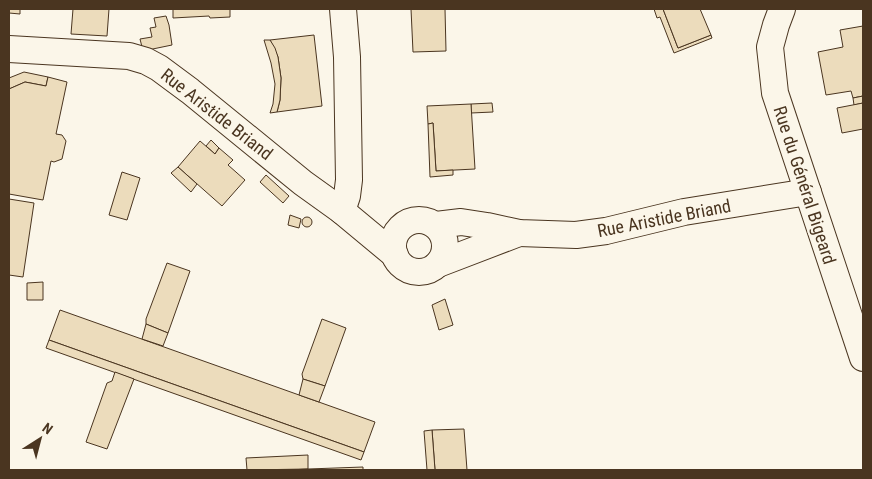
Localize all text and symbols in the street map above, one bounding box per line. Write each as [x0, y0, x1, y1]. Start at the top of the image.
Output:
street label: Rue Aristide Briand [157, 64, 277, 164]
street label: Rue du Général Bigeard [770, 103, 840, 267]
street label: Rue Aristide Briand [595, 195, 733, 241]
north arrow [15, 414, 65, 464]
text: N [39, 419, 56, 437]

